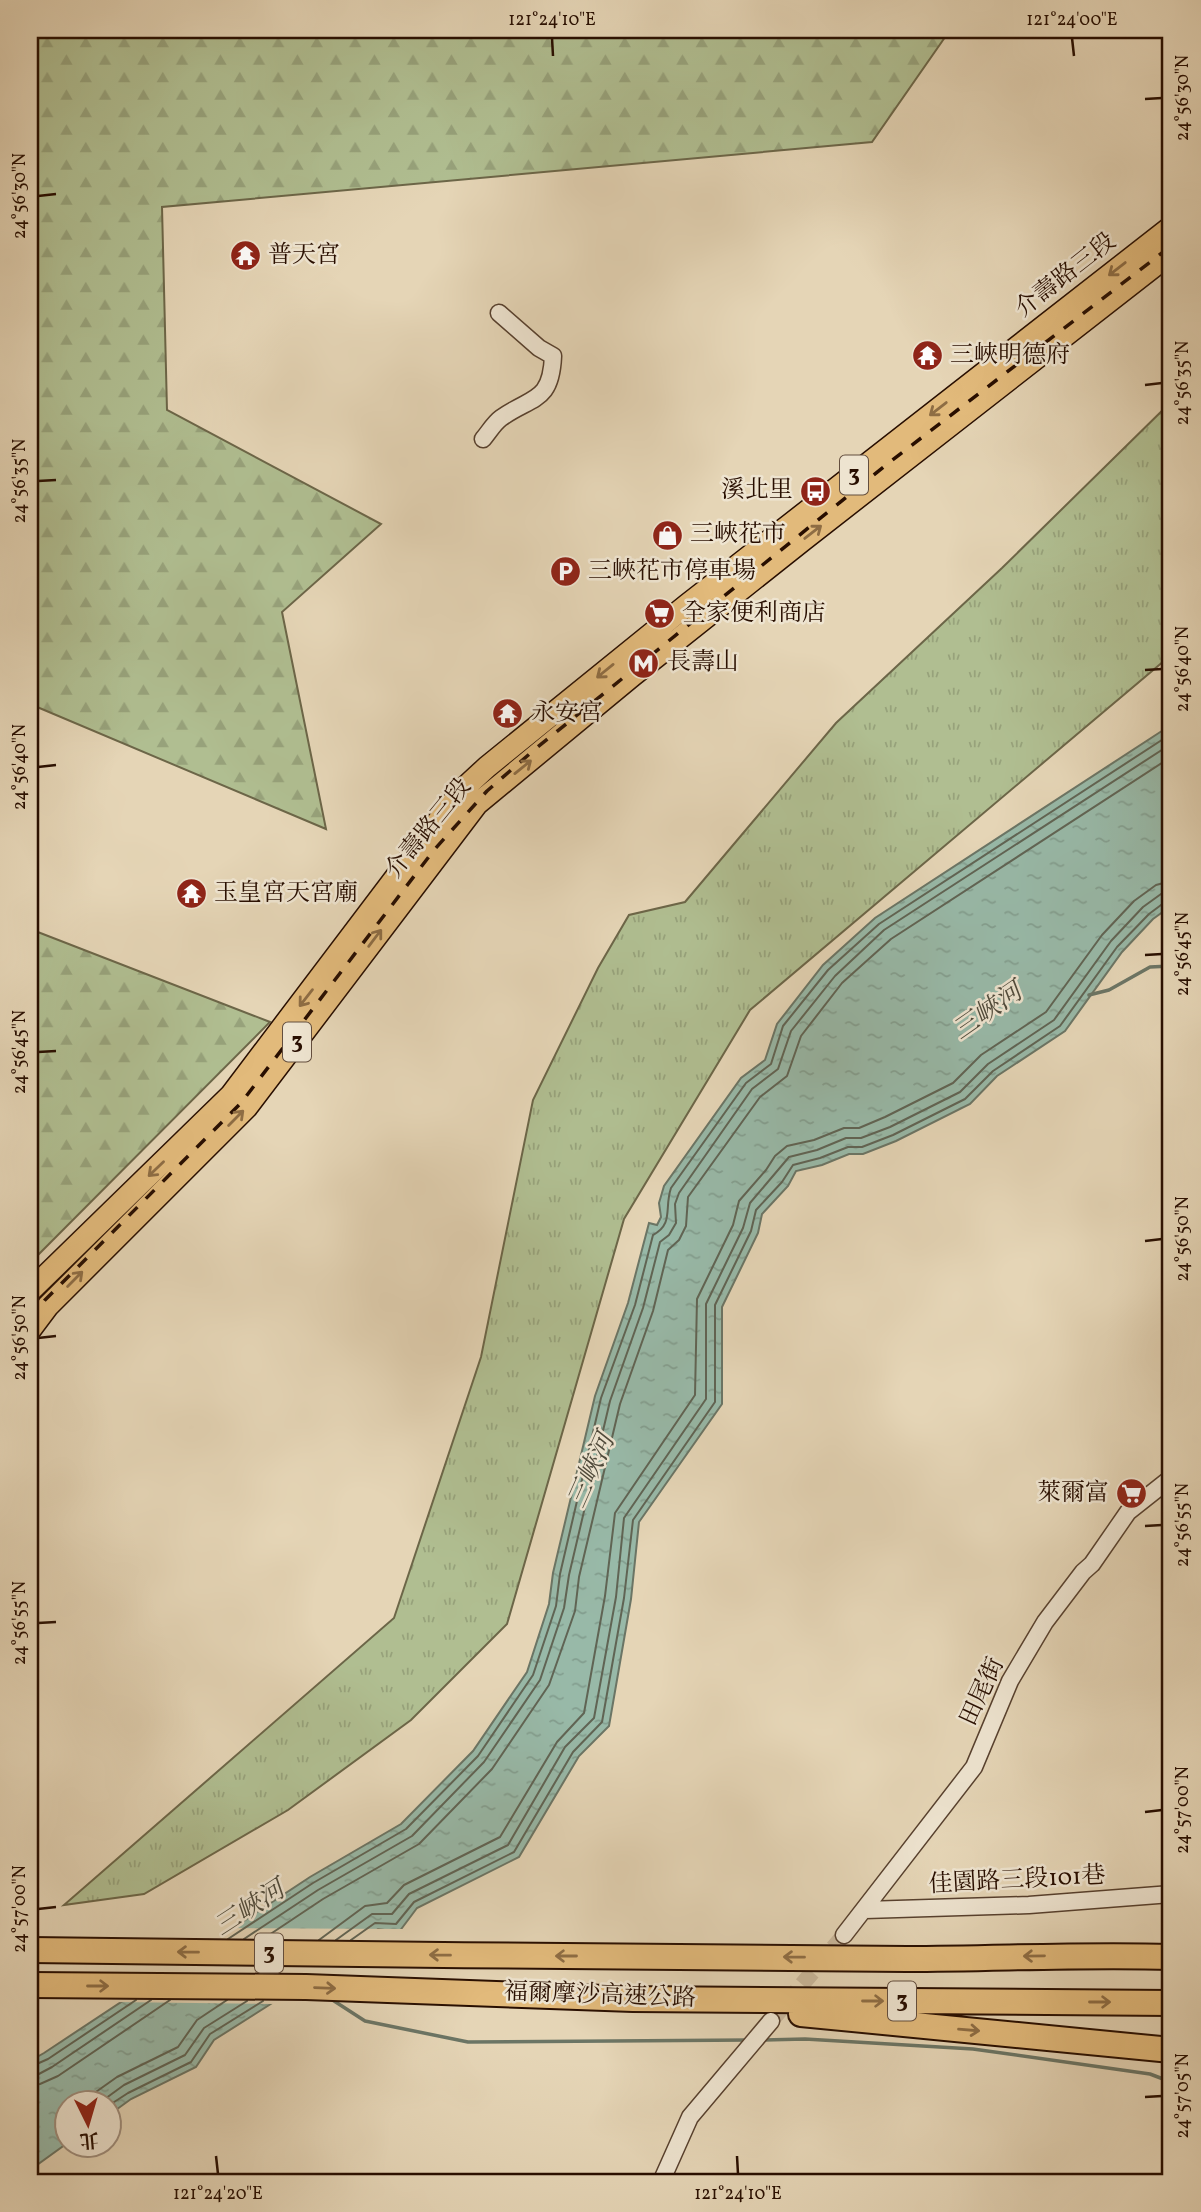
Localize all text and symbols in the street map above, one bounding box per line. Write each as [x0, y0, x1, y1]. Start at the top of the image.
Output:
text: 121°24'10"E [508, 8, 596, 33]
text: 121°24'00"E [1026, 8, 1118, 33]
text: 24°56'30"N [1171, 55, 1196, 141]
text: 24°56'30"N [8, 153, 33, 239]
street label: 介壽路三段 [1008, 226, 1124, 326]
temple icon: 普天宮 [228, 239, 262, 273]
place label: 普天宮 [268, 239, 340, 273]
one-way arrow [1109, 262, 1127, 277]
temple icon: 三峽明德府 [910, 339, 944, 373]
place label: 三峽明德府 [950, 339, 1070, 373]
text: 24°56'35"N [1171, 341, 1196, 425]
one-way arrow [929, 401, 948, 416]
text: 24°56'35"N [8, 439, 33, 523]
road number: 3 [840, 456, 868, 495]
place label: 溪北里 [721, 474, 793, 508]
bus stop icon: 溪北里 [799, 474, 833, 508]
shop icon: 三峽花市 [650, 518, 684, 552]
place label: 三峽花市 [690, 518, 786, 552]
one-way arrow [803, 524, 822, 539]
parking icon: 三峽花市停車場 [548, 555, 582, 589]
place label: 三峽花市停車場 [588, 555, 756, 589]
supermarket icon: 全家便利商店 [642, 597, 676, 631]
place label: 全家便利商店 [682, 597, 826, 631]
text: 24°56'40"N [1171, 626, 1196, 712]
metro station icon: 長壽山 [627, 646, 661, 680]
place label: 長壽山 [667, 646, 739, 680]
one-way arrow [597, 663, 615, 678]
temple icon: 永安宮 [491, 697, 525, 731]
place label: 永安宮 [531, 697, 603, 731]
text: 24°56'40"N [8, 724, 33, 810]
one-way arrow [514, 759, 532, 775]
street label: 介壽路三段 [378, 772, 480, 886]
temple icon: 玉皇宮天宮廟 [174, 877, 208, 911]
place label: 玉皇宮天宮廟 [214, 877, 358, 911]
text: 24°56'45"N [1171, 912, 1196, 996]
one-way arrow [368, 929, 383, 948]
water label: 三峽河 [946, 973, 1034, 1049]
one-way arrow [298, 988, 313, 1007]
text: 24°56'45"N [8, 1010, 33, 1094]
road number: 3 [283, 1023, 311, 1062]
one-way arrow [228, 1110, 245, 1127]
one-way arrow [148, 1160, 165, 1177]
text: 24°56'50"N [1171, 1196, 1196, 1282]
one-way arrow [66, 1270, 83, 1287]
text: 24°56'50"N [8, 1295, 33, 1381]
water label: 三峽河 [560, 1424, 626, 1514]
place label: 萊爾富 [1037, 1477, 1109, 1511]
supermarket icon: 萊爾富 [1115, 1477, 1149, 1511]
text: 24°56'55"N [1171, 1483, 1196, 1567]
text: 24°56'55"N [8, 1581, 33, 1665]
street label: 田尾街 [952, 1652, 1014, 1732]
text: 24°57'00"N [1171, 1766, 1196, 1854]
street label: 佳園路三段101巷 [928, 1859, 1106, 1903]
text: 24°57'00"N [8, 1865, 33, 1953]
water label: 三峽河 [207, 1870, 296, 1945]
road number: 3 [255, 1934, 283, 1972]
one-way arrow [177, 1945, 200, 1959]
one-way arrow [428, 1949, 451, 1962]
one-way arrow [555, 1949, 578, 1963]
one-way arrow [1023, 1949, 1046, 1963]
one-way arrow [783, 1950, 806, 1964]
street label: 福爾摩沙高速公路 [503, 1976, 697, 2016]
one-way arrow [86, 1979, 109, 1993]
one-way arrow [314, 1981, 337, 1994]
road number: 3 [888, 1982, 916, 2020]
one-way arrow [861, 1994, 884, 2007]
one-way arrow [1089, 1995, 1112, 2009]
one-way arrow [958, 2024, 980, 2037]
text: 24°57'05"N [1171, 2053, 1196, 2139]
north arrow [52, 2090, 122, 2160]
text: 北 [79, 2125, 100, 2153]
text: 121°24'20"E [173, 2182, 263, 2207]
text: 121°24'10"E [694, 2182, 782, 2207]

